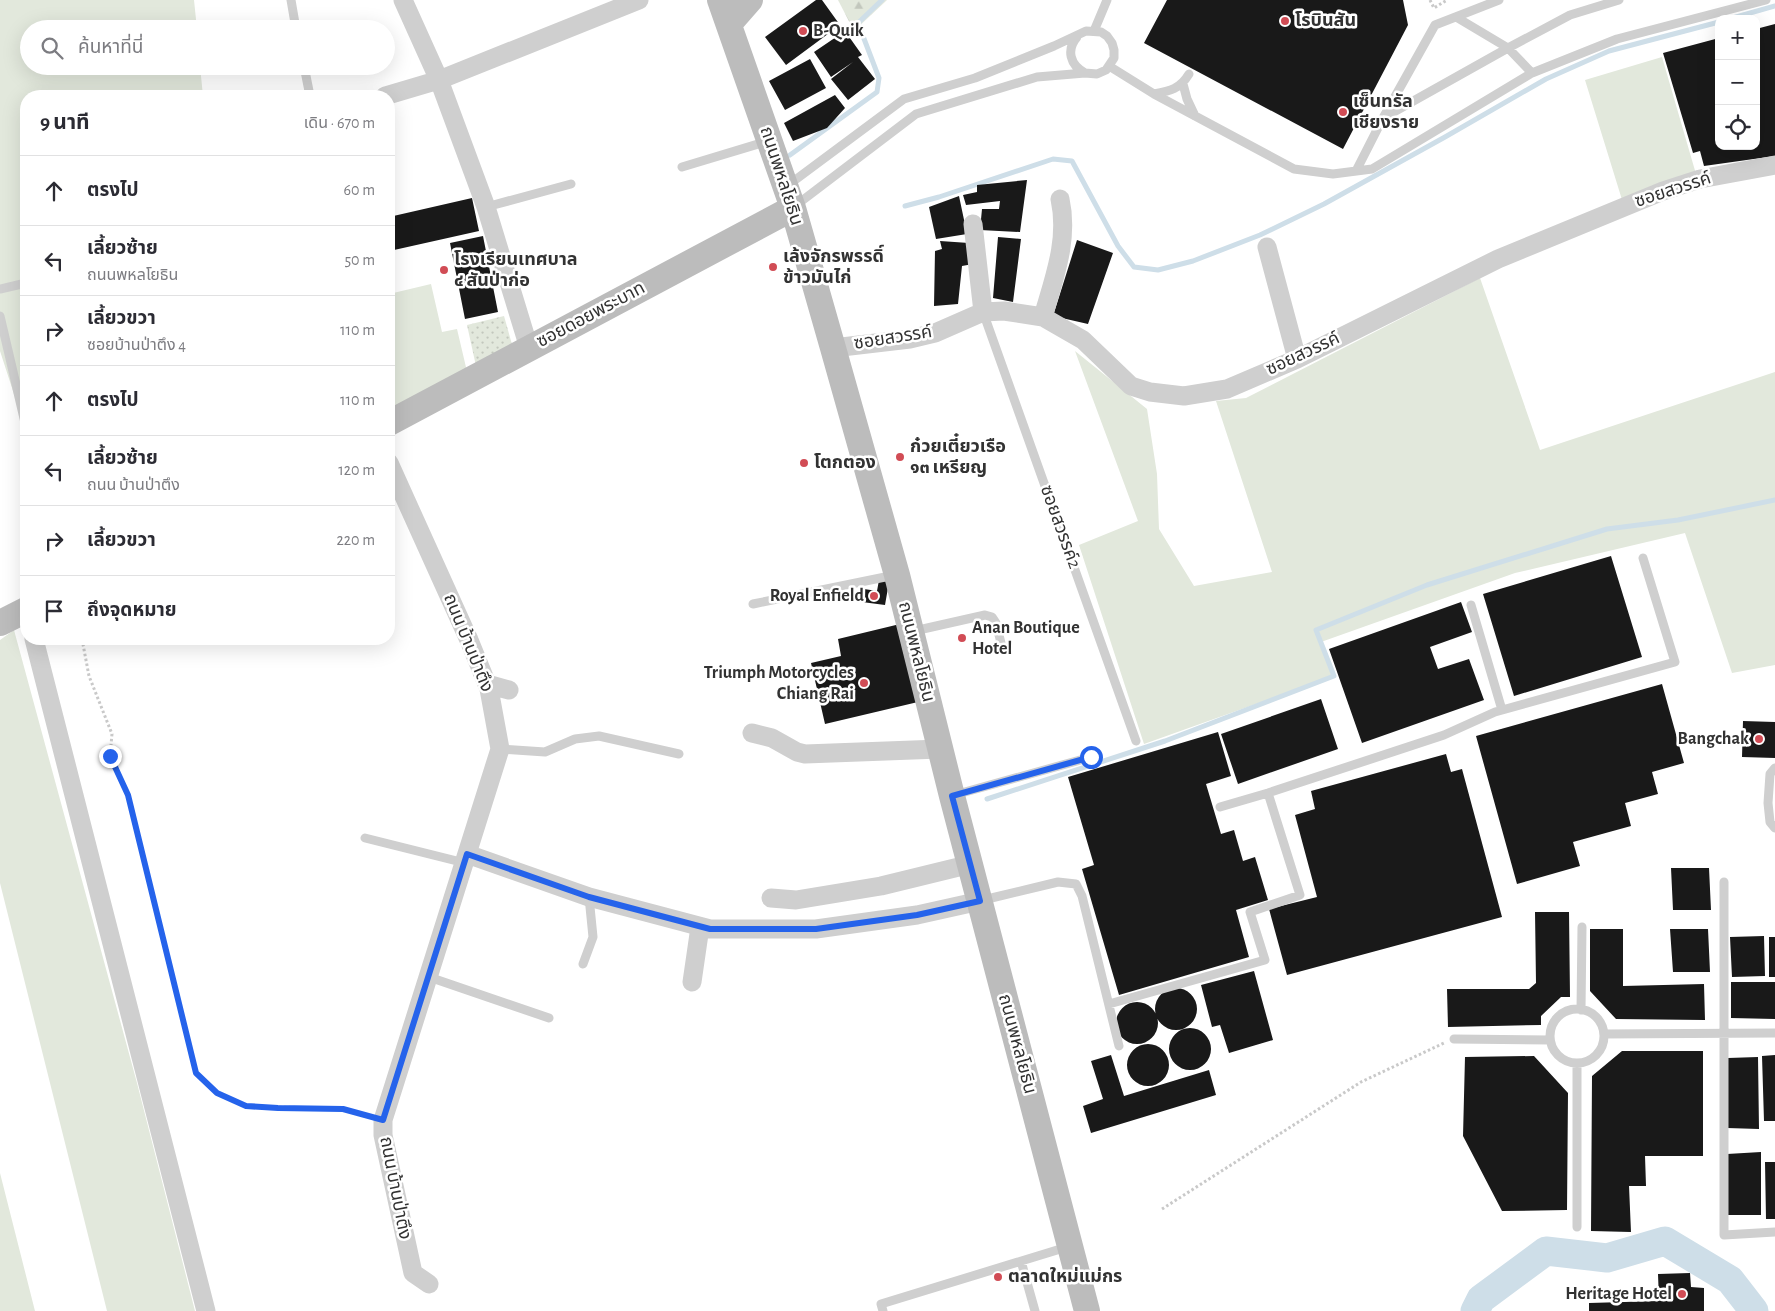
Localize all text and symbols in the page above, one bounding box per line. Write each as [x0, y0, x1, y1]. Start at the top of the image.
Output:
place label: โรบินสัน [1295, 11, 1356, 30]
marker: โรบินสัน [1279, 15, 1291, 27]
map controls [1715, 15, 1760, 150]
button: + [1715, 15, 1760, 60]
search box [20, 20, 395, 75]
place label: B-Quik [813, 22, 864, 40]
marker: B-Quik [797, 25, 809, 37]
icon: search [38, 34, 66, 62]
text: ค้นหาที่นี่ [78, 38, 143, 57]
button: − [1715, 60, 1760, 105]
place label: เซ็นทรัล เชียงราย [1353, 91, 1419, 132]
button: locate [1715, 105, 1760, 150]
marker: เซ็นทรัล เชียงราย [1337, 106, 1349, 118]
text: 9 นาที [40, 112, 90, 133]
text: เดิน · 670 m [304, 115, 375, 131]
street label: ถนนพหลโยธิน [757, 124, 806, 228]
street label: ซอยสวรรค์ [1633, 169, 1713, 211]
icon: ahead [40, 177, 68, 205]
text: ตรงไป [87, 181, 139, 200]
text: 60 m [344, 182, 375, 198]
text: เลี้ยวซ้าย [87, 239, 158, 258]
place label: เล้งจักรพรรดิ์ ข้าวมันไก่ [783, 244, 885, 287]
icon: left [40, 247, 68, 275]
place label: โรงเรียนเทศบาล ๔ สันป่าก่อ [454, 250, 578, 290]
text: 50 m [344, 252, 375, 268]
marker: เล้งจักรพรรดิ์ ข้าวมันไก่ [767, 261, 779, 273]
marker: โรงเรียนเทศบาล ๔ สันป่าก่อ [438, 264, 450, 276]
text: ถนนพหลโยธิน [87, 267, 178, 283]
street label: ซอยดอยพระบาท [534, 279, 648, 351]
text: เลี้ยวขวา [87, 309, 156, 328]
icon: right [40, 317, 68, 345]
text: 110 m [340, 322, 375, 338]
street label: ซอยสวรรค์ [853, 323, 933, 353]
street label: ซอยสวรรค์ [1263, 329, 1343, 379]
text: ซอยบ้านป่าตึง 4 [87, 337, 186, 353]
icon: ahead [40, 387, 68, 415]
text: ตรงไป [87, 391, 139, 410]
text: 110 m [340, 392, 375, 408]
place label: ก๋วยเตี๋ยวเรือ ๑๓ เหรียญ [910, 433, 1006, 477]
text: เลี้ยวซ้าย [87, 449, 158, 468]
marker: ก๋วยเตี๋ยวเรือ ๑๓ เหรียญ [894, 451, 906, 463]
place label: โตกตอง [814, 453, 876, 472]
icon: left [40, 457, 68, 485]
marker: โตกตอง [798, 457, 810, 469]
text: 120 m [338, 462, 375, 478]
text: ถนน บ้านป่าตึง [87, 477, 180, 493]
street label: ซอยสวรรค์2 [1037, 483, 1083, 571]
icon: right [40, 527, 68, 555]
text: เลี้ยวขวา [87, 531, 156, 550]
text: 220 m [337, 532, 375, 548]
place label: Royal Enfield [770, 587, 865, 605]
street label: ถนน บ้านป่าตึง [440, 590, 498, 695]
marker: Royal Enfield [868, 590, 880, 602]
icon: arrive [40, 597, 68, 625]
street label: ถนนพหลโยธิน [895, 600, 938, 704]
text: ถึงจุดหมาย [87, 601, 177, 620]
place label: Anan Boutique Hotel [972, 619, 1080, 658]
marker: Anan Boutique Hotel [956, 632, 968, 644]
place label: Triumph Motorcycles Chiang Rai [704, 664, 854, 703]
marker: Triumph Motorcycles Chiang Rai [858, 677, 870, 689]
place label: Bangchak [1678, 730, 1749, 748]
marker: Bangchak [1753, 733, 1765, 745]
route end [99, 745, 122, 768]
route start [1080, 746, 1103, 769]
street label: ถนนพหลโยธิน [995, 992, 1040, 1096]
street label: ถนน บ้านป่าตึง [376, 1135, 416, 1241]
place label: ตลาดใหม่แม่กร [1008, 1266, 1122, 1286]
marker: ตลาดใหม่แม่กร [992, 1271, 1004, 1283]
place label: Heritage Hotel [1565, 1285, 1672, 1303]
marker: Heritage Hotel [1676, 1288, 1688, 1300]

